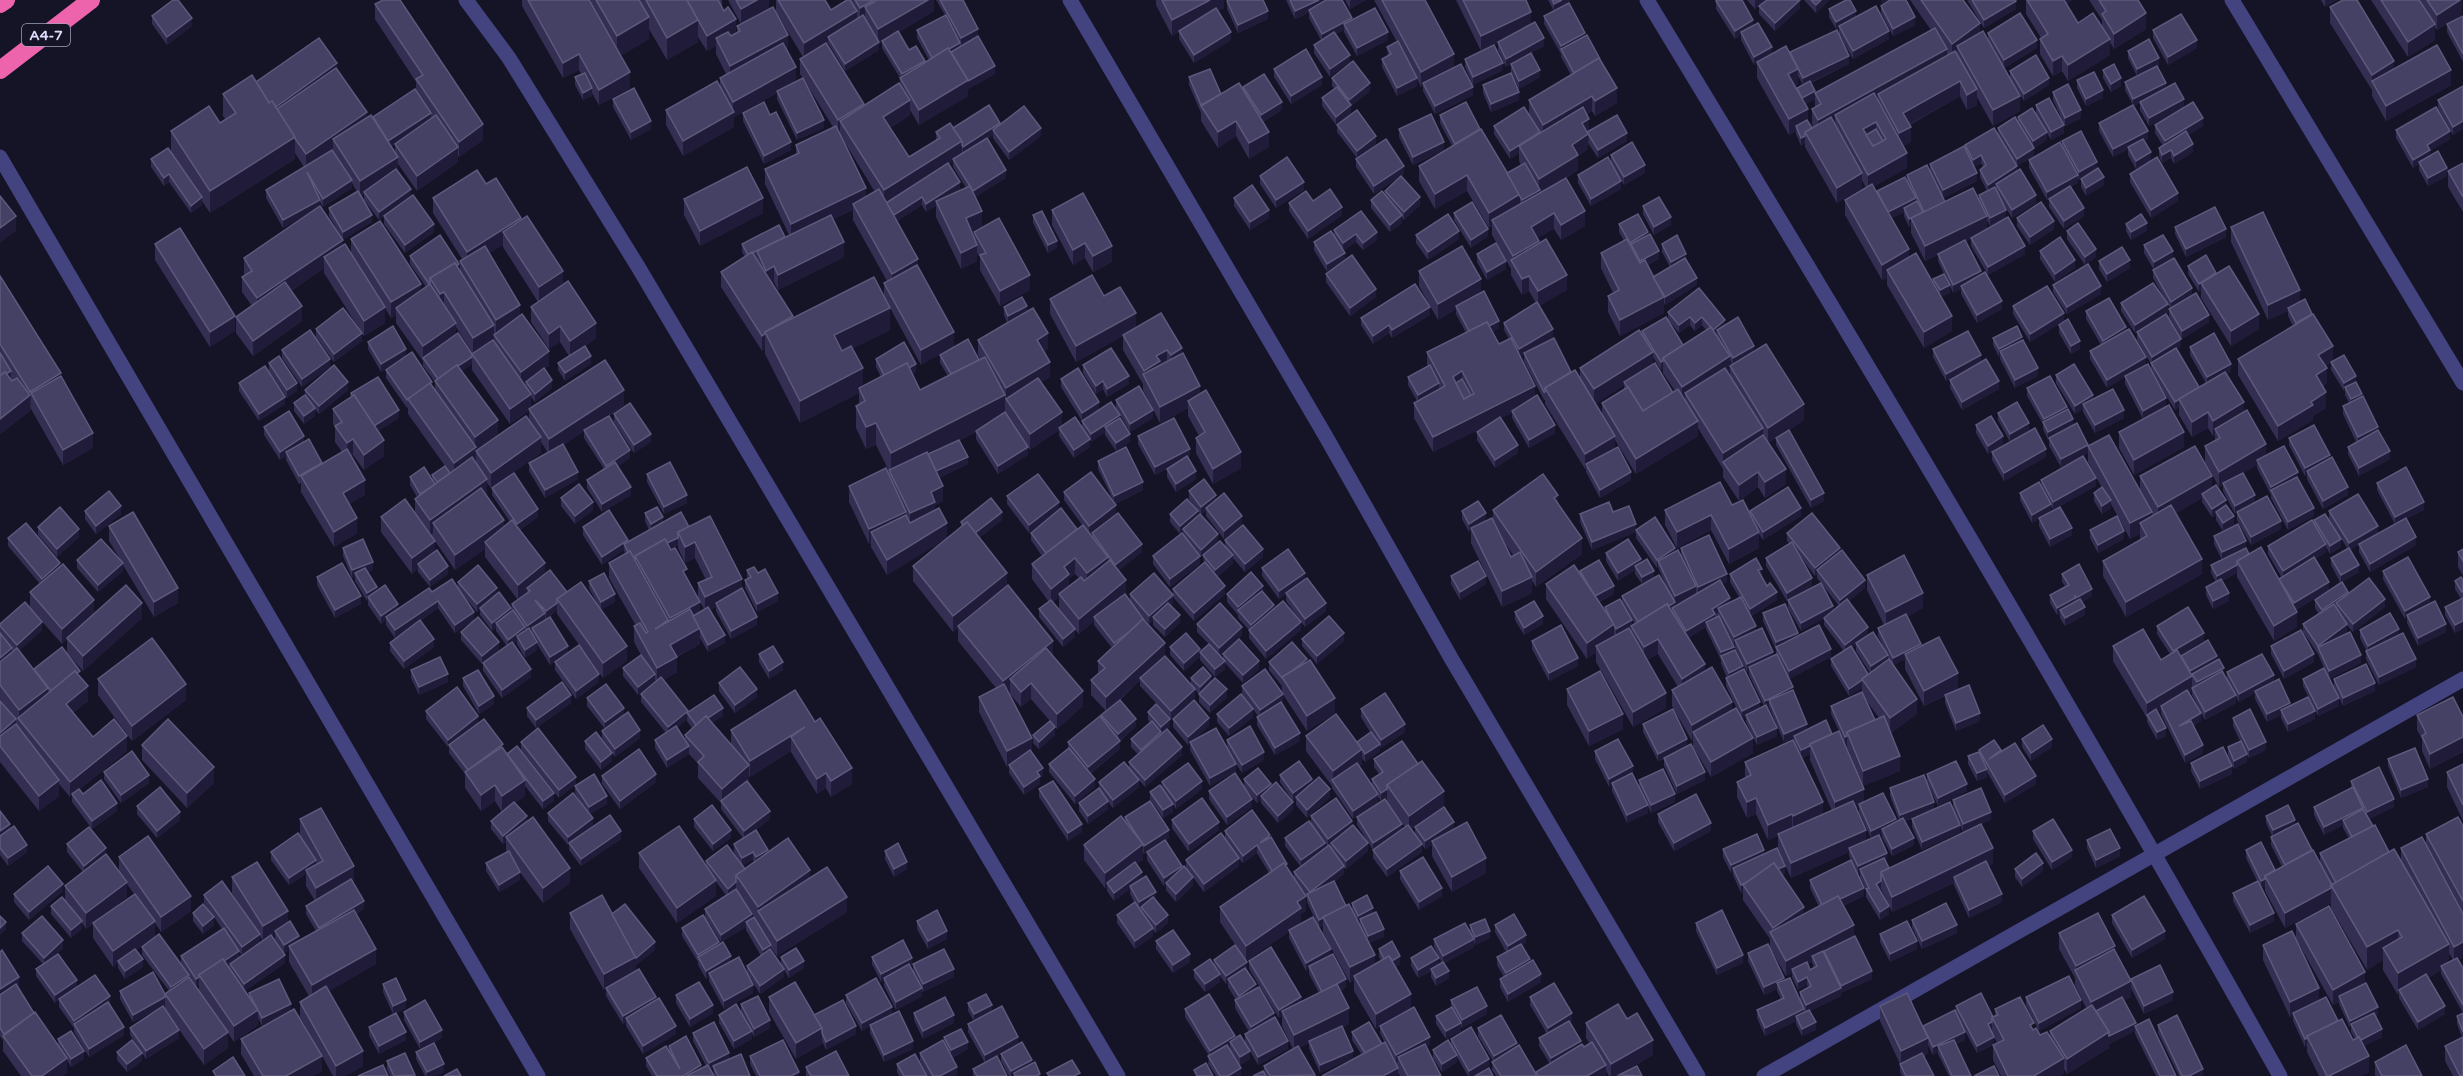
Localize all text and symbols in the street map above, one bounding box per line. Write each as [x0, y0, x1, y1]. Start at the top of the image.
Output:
road number: A4-7 [22, 24, 70, 46]

